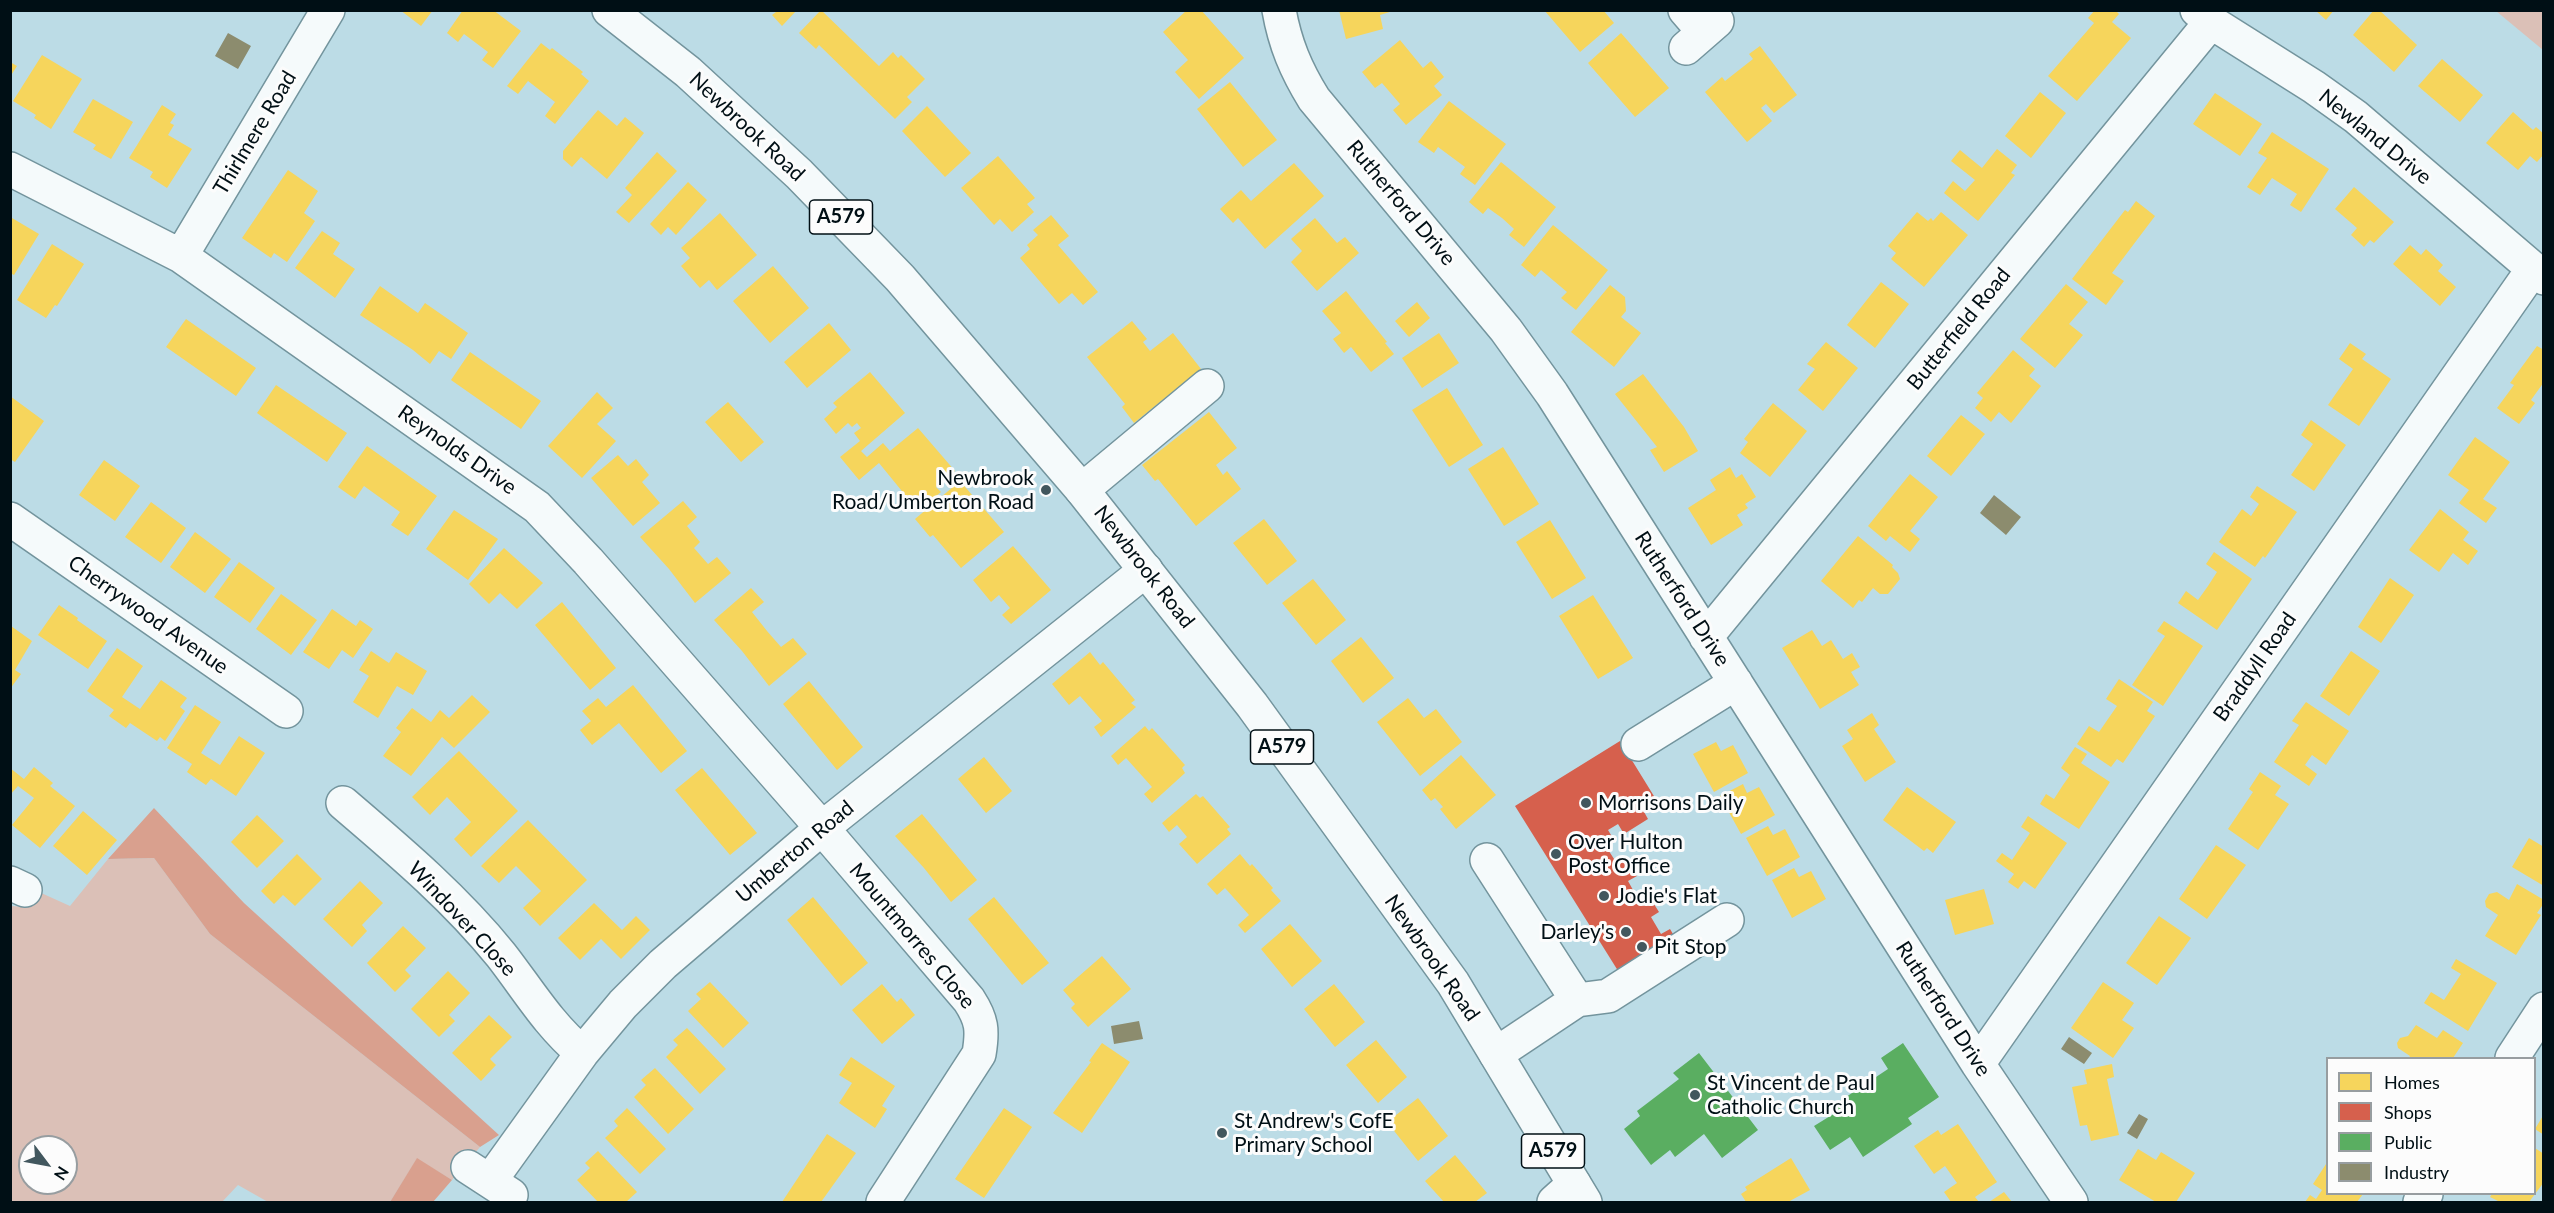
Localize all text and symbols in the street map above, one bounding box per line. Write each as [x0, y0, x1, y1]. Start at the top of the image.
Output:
street label: Thirlmere Road [208, 66, 302, 200]
street label: Newbrook Road [684, 67, 810, 187]
street label: Newland Drive [2314, 84, 2436, 190]
street label: Rutherford Drive [1341, 135, 1461, 271]
road number: A579 [810, 200, 872, 234]
street label: Butterfield Road [1902, 263, 2016, 395]
street label: Reynolds Drive [393, 400, 521, 500]
place label: Newbrook Road/Umberton Road [832, 465, 1034, 515]
marker: Newbrook Road/Umberton Road [1039, 483, 1053, 497]
street label: Newbrook Road [1088, 501, 1200, 633]
street label: Rutherford Drive [1629, 527, 1735, 671]
street label: Cherrywood Avenue [63, 550, 233, 680]
street label: Braddyll Road [2208, 608, 2302, 726]
road number: A579 [1250, 730, 1314, 764]
place label: Morrisons Daily [1598, 790, 1744, 816]
street label: Umberton Road [731, 795, 859, 909]
marker: Morrisons Daily [1579, 796, 1593, 810]
place label: Over Hulton Post Office [1568, 829, 1683, 879]
marker: Over Hulton Post Office [1549, 847, 1563, 861]
street label: Windover Close [402, 856, 522, 982]
street label: Mountmorres Close [844, 858, 980, 1014]
place label: Jodie's Flat [1616, 883, 1717, 909]
marker: Jodie's Flat [1597, 889, 1611, 903]
street label: Newbrook Road [1379, 890, 1485, 1026]
place label: Darley's [1540, 919, 1614, 945]
marker: Darley's [1619, 925, 1633, 939]
place label: Pit Stop [1654, 934, 1727, 960]
street label: Rutherford Drive [1890, 937, 1996, 1081]
marker: Pit Stop [1635, 940, 1649, 954]
legend [2326, 1057, 2536, 1195]
place label: St Vincent de Paul Catholic Church [1707, 1070, 1875, 1120]
text: Homes [2384, 1071, 2440, 1093]
marker: St Vincent de Paul Catholic Church [1688, 1088, 1702, 1102]
text: Shops [2384, 1101, 2432, 1123]
place label: St Andrew's CofE Primary School [1234, 1108, 1394, 1158]
marker: St Andrew's CofE Primary School [1215, 1126, 1229, 1140]
text: Public [2384, 1131, 2432, 1153]
road number: A579 [1522, 1134, 1584, 1168]
north arrow [18, 1135, 78, 1195]
text: Industry [2384, 1161, 2449, 1183]
text: N [51, 1163, 73, 1184]

